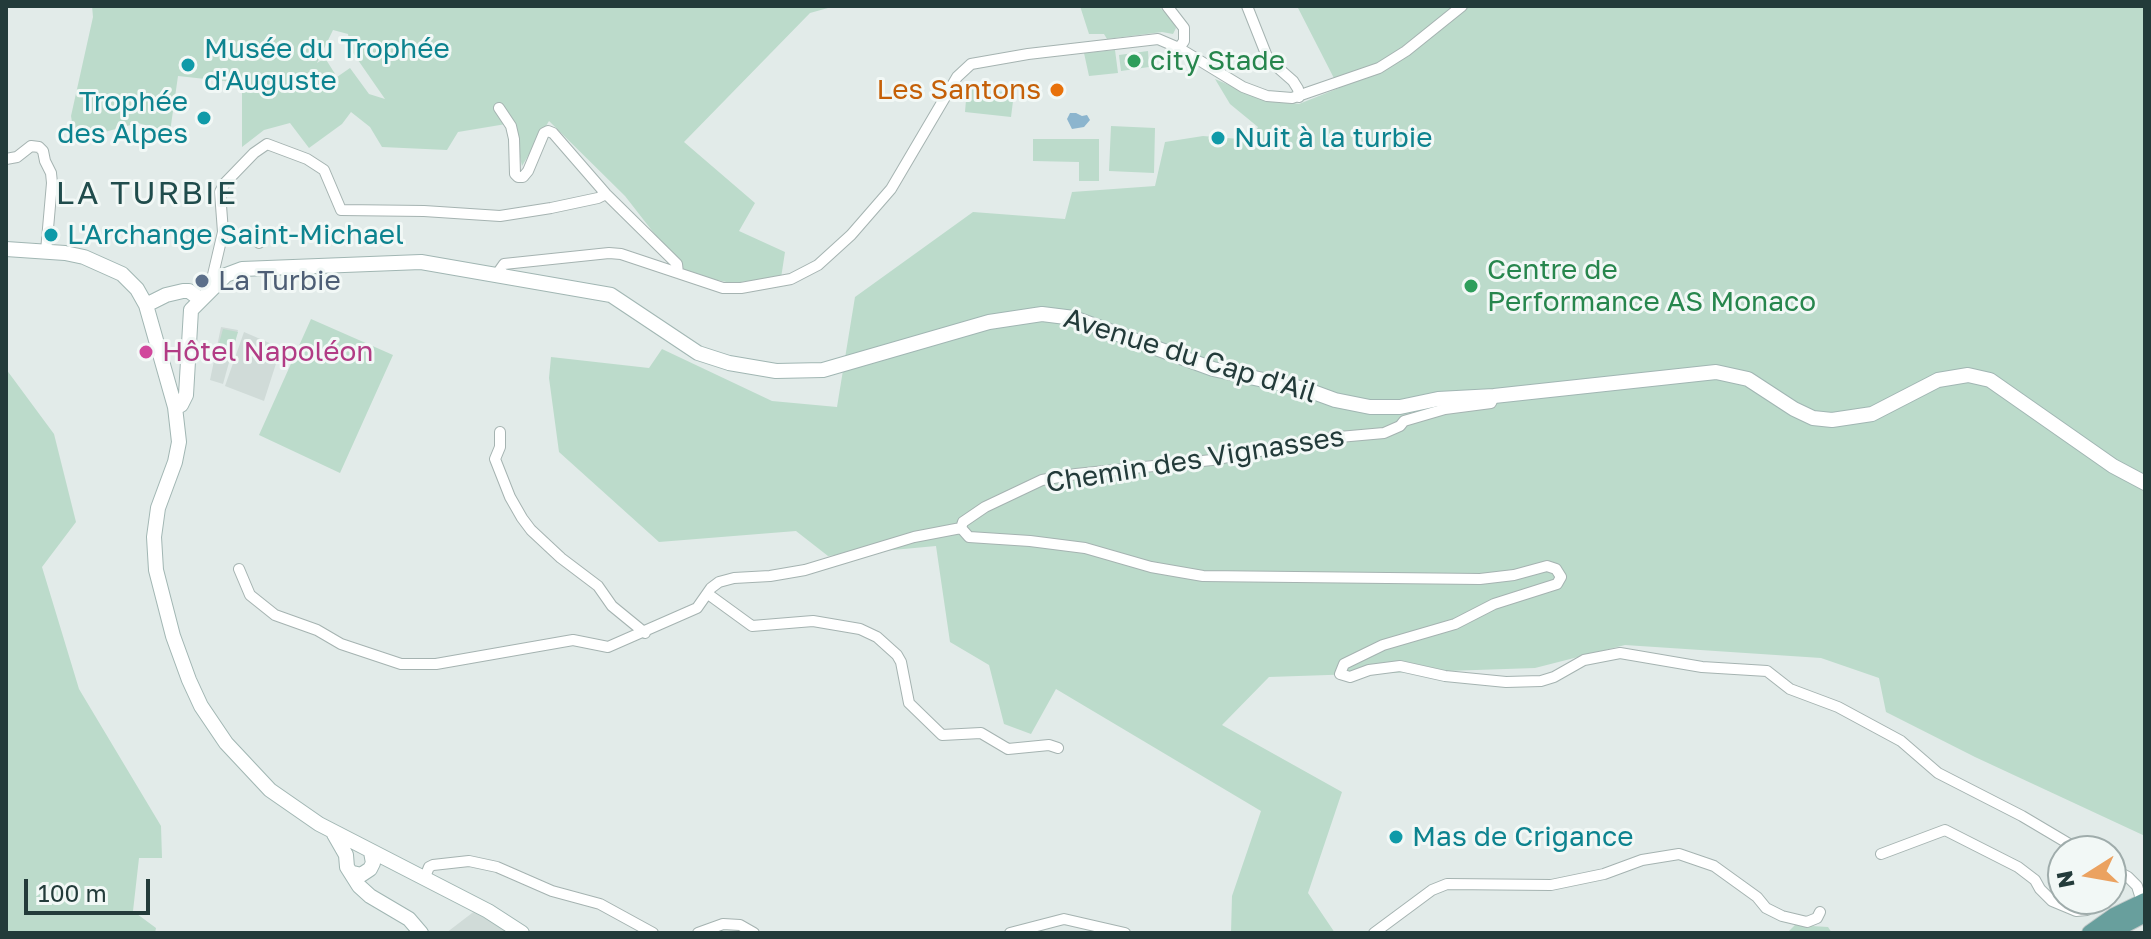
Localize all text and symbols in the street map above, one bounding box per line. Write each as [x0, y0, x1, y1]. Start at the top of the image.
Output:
place label: Musée du Trophée d'Auguste [204, 32, 450, 98]
place label: city Stade [1150, 44, 1285, 78]
marker: city Stade [1125, 52, 1143, 70]
marker: Musée du Trophée d'Auguste [179, 56, 197, 74]
place label: Les Santons [877, 73, 1041, 107]
marker: Les Santons [1048, 81, 1066, 99]
place label: Trophée des Alpes [57, 85, 188, 151]
marker: Trophée des Alpes [195, 109, 213, 127]
place label: Nuit à la turbie [1234, 121, 1433, 155]
marker: Nuit à la turbie [1209, 129, 1227, 147]
district label: LA TURBIE [56, 175, 238, 213]
place label: L'Archange Saint-Michael [67, 218, 404, 252]
marker: L'Archange Saint-Michael [42, 226, 60, 244]
place label: Centre de Performance AS Monaco [1487, 253, 1816, 319]
place label: La Turbie [218, 264, 341, 298]
marker: La Turbie [193, 272, 211, 290]
marker: Centre de Performance AS Monaco [1462, 277, 1480, 295]
street label: Avenue du Cap d'Ail [1060, 302, 1320, 410]
place label: Hôtel Napoléon [162, 335, 374, 369]
marker: Hôtel Napoléon [137, 343, 155, 361]
street label: Chemin des Vignasses [1043, 420, 1347, 500]
place label: Mas de Crigance [1412, 820, 1633, 854]
marker: Mas de Crigance [1387, 828, 1405, 846]
north arrow [2047, 835, 2127, 915]
scale bar [28, 863, 154, 913]
text: N [2050, 869, 2080, 890]
text: 100 m [38, 878, 107, 907]

